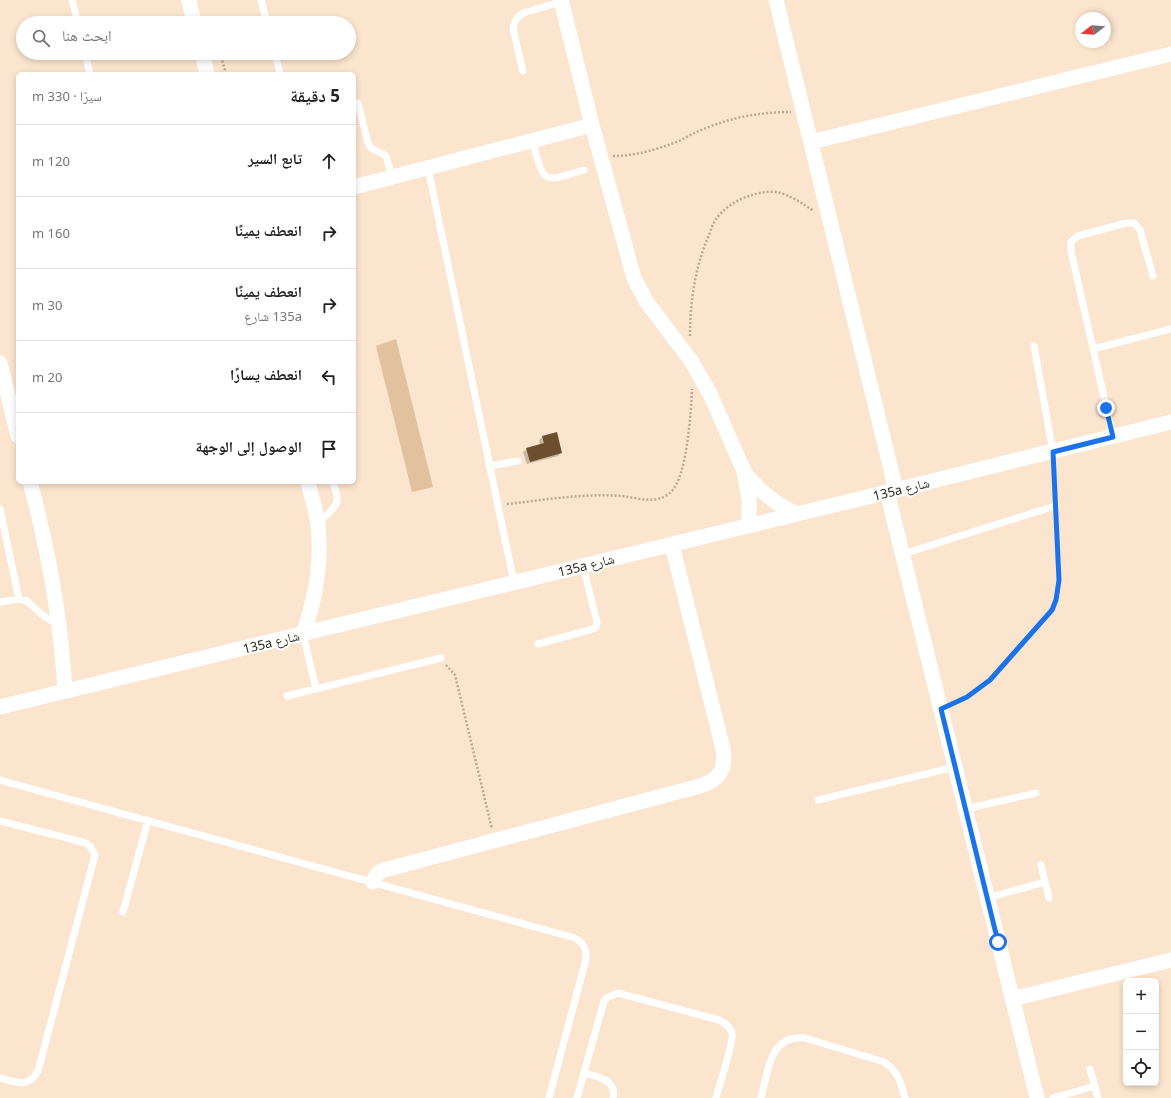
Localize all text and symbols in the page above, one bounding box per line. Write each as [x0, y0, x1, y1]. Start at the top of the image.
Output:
north arrow [1075, 12, 1111, 48]
search box [16, 16, 356, 60]
text: ابحث هنا [62, 25, 112, 45]
icon: search [30, 27, 52, 49]
text: 5 دقيقة [290, 84, 340, 107]
text: سيرًا · 330 m [32, 87, 102, 105]
text: تابع السير [248, 148, 302, 168]
icon: ahead [318, 150, 340, 172]
text: 120 m [32, 152, 70, 170]
text: انعطف يمينًا [234, 220, 302, 240]
icon: right [318, 222, 340, 244]
text: 160 m [32, 224, 70, 242]
text: انعطف يمينًا [234, 281, 302, 301]
icon: right [318, 294, 340, 316]
text: 30 m [32, 296, 62, 314]
text: 135a شارع [244, 307, 302, 325]
text: انعطف يسارًا [230, 364, 302, 384]
icon: left [318, 366, 340, 388]
text: 20 m [32, 368, 62, 386]
route end [1097, 399, 1115, 417]
text: الوصول إلى الوجهة [196, 436, 302, 456]
icon: arrive [318, 438, 340, 460]
street label: 135a شارع [871, 473, 931, 506]
street label: 135a شارع [556, 549, 616, 582]
street label: 135a شارع [241, 626, 301, 659]
route start [989, 933, 1007, 951]
map controls [1123, 978, 1159, 1086]
button: + [1123, 978, 1159, 1014]
button: − [1123, 1014, 1159, 1050]
button: locate [1123, 1050, 1159, 1086]

